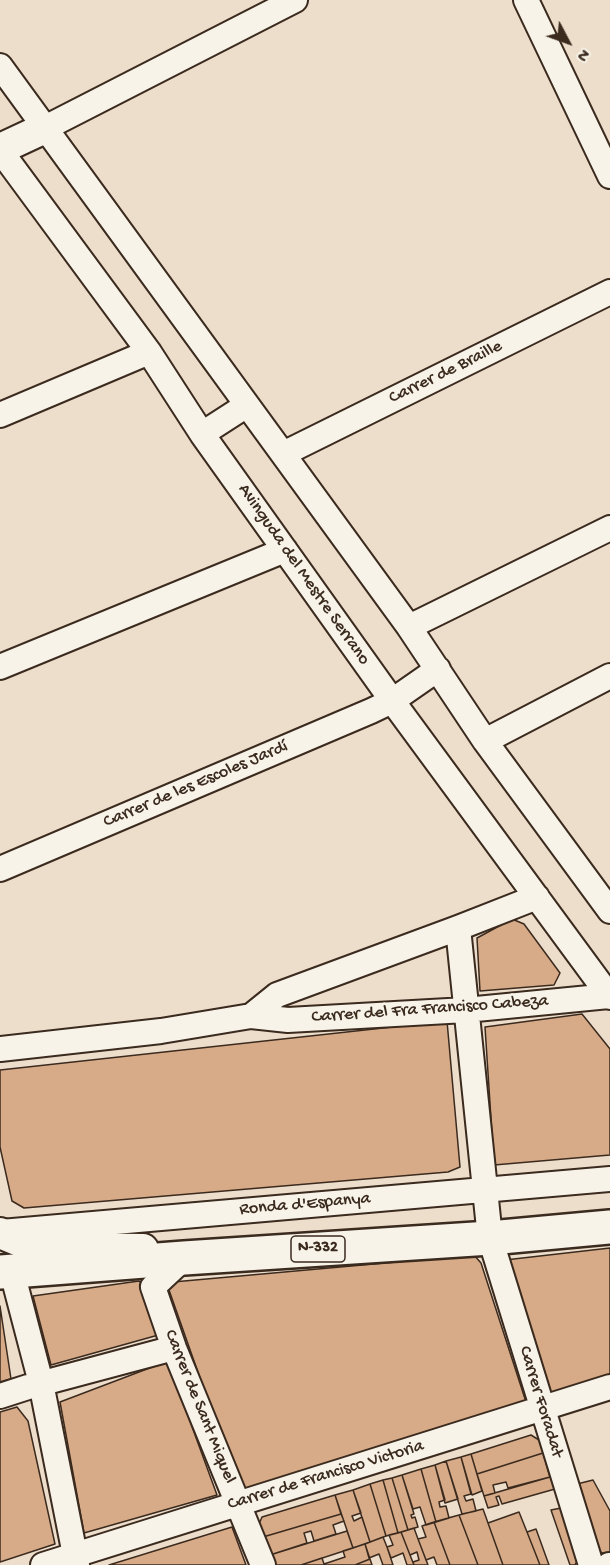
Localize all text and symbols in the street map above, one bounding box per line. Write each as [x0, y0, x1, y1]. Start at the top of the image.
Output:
north arrow [538, 12, 598, 72]
text: N [571, 44, 593, 64]
street label: Carrer de Braille [386, 336, 506, 410]
street label: Avinguda del Mestre Serrano [232, 480, 374, 670]
street label: Carrer de les Escoles Jardí [100, 736, 292, 834]
street label: Carrer del Fra Francisco Cabeza [311, 991, 549, 1029]
street label: Ronda d'Espanya [239, 1189, 371, 1221]
road number: N-332 [291, 1236, 345, 1262]
street label: Carrer de Sant Miquel [158, 1327, 240, 1487]
street label: Carrer Foradat [513, 1344, 567, 1460]
street label: Carrer de Francisco Victoria [225, 1436, 427, 1516]

